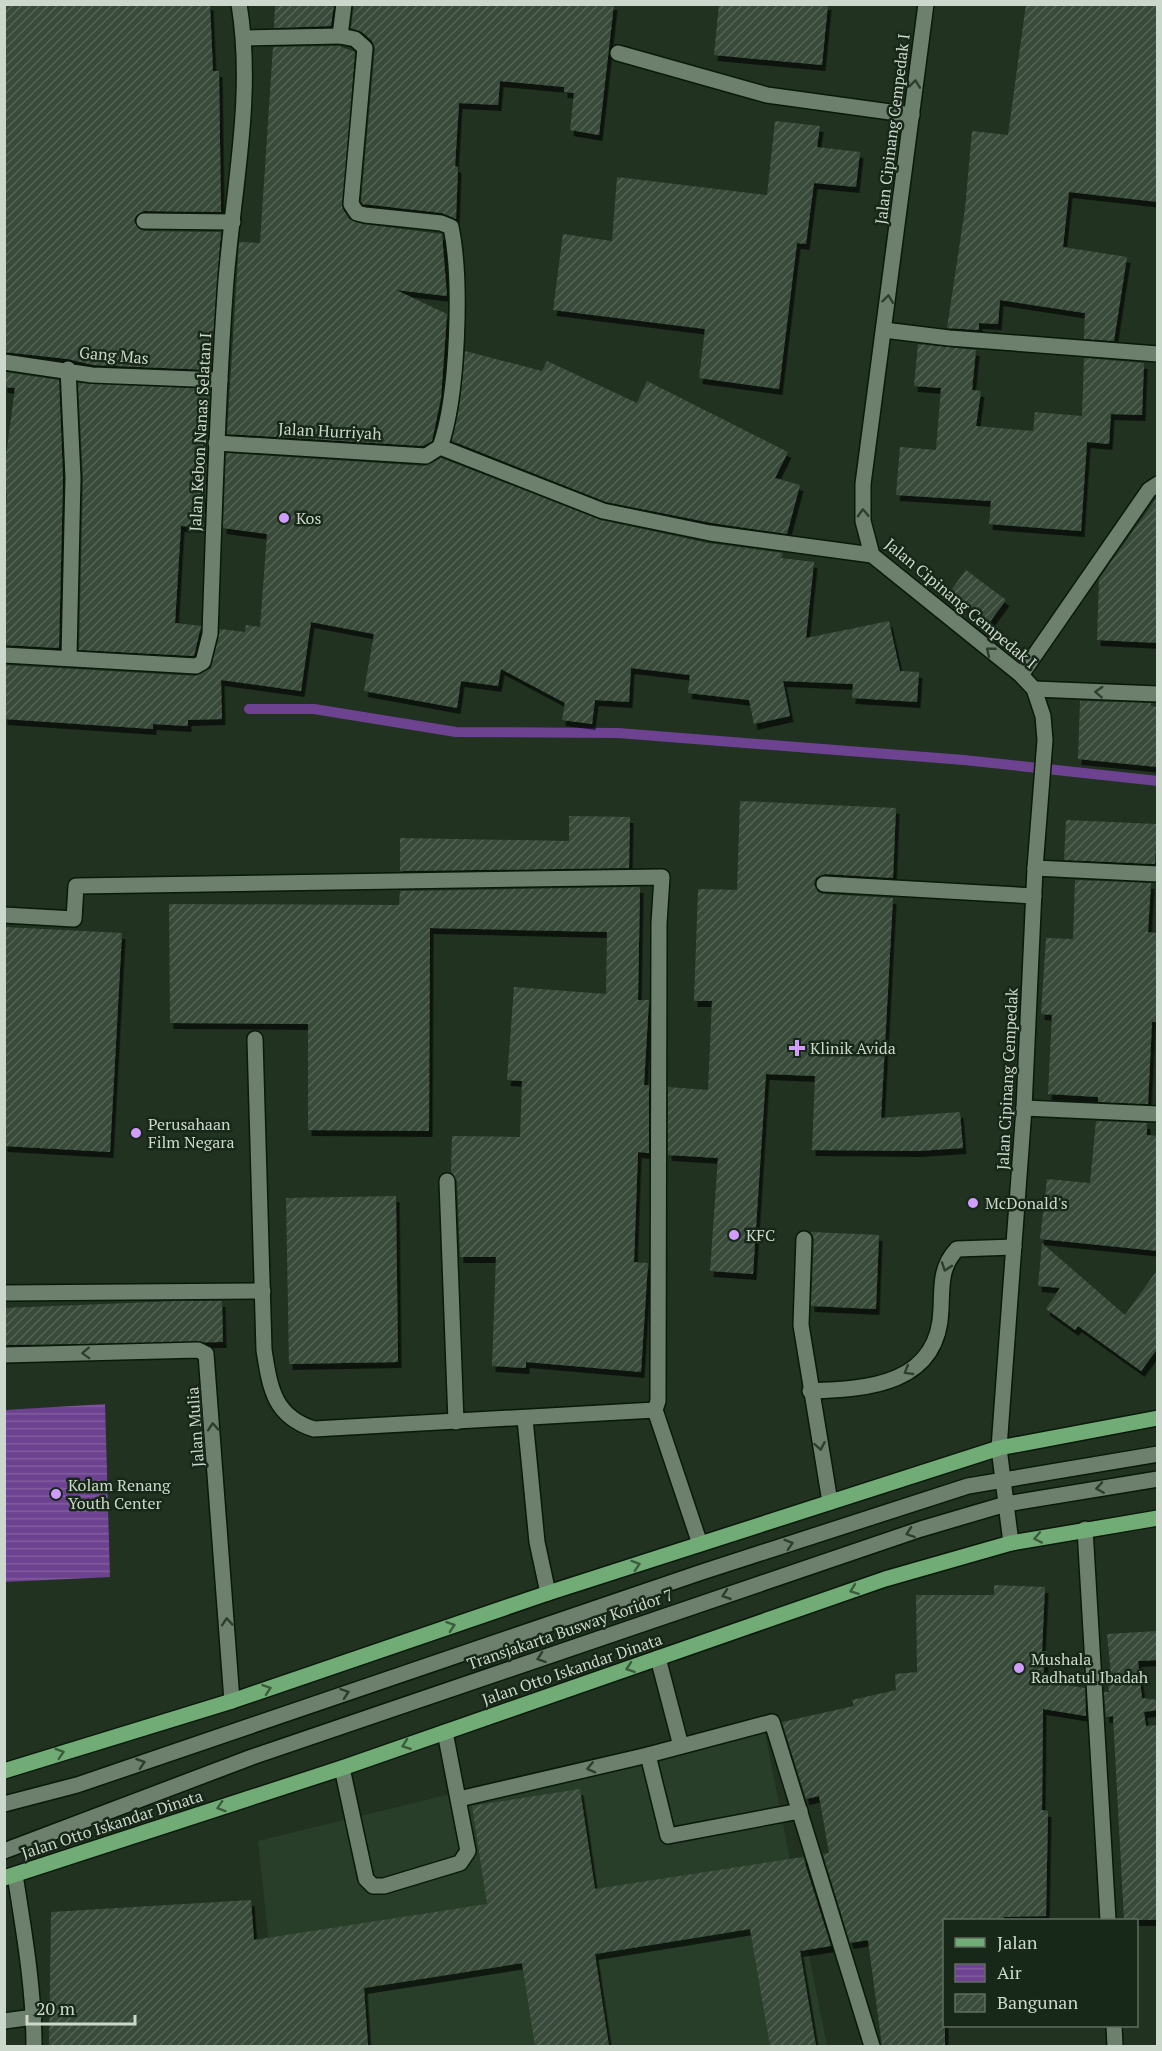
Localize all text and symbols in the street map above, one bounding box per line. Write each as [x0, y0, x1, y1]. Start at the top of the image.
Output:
street label: Jalan Cipinang Cempedak I [869, 32, 915, 226]
one-way arrow [909, 80, 921, 89]
one-way arrow [881, 294, 894, 303]
street label: Jalan Kebon Nanas Selatan I [184, 332, 216, 532]
street label: Gang Mas [78, 341, 150, 369]
street label: Jalan Hurriyah [278, 417, 383, 445]
place label: Kos [296, 507, 321, 529]
one-way arrow [857, 508, 870, 517]
marker: Kos [277, 511, 291, 525]
street label: Jalan Cipinang Cempedak I [880, 533, 1042, 673]
one-way arrow [986, 647, 997, 658]
one-way arrow [1095, 685, 1104, 698]
street label: Jalan Cipinang Cempedak [991, 987, 1023, 1171]
place label: Klinik Avida [810, 1037, 896, 1059]
marker: Klinik Avida [788, 1039, 806, 1057]
place label: Perusahaan Film Negara [148, 1113, 235, 1153]
marker: Perusahaan Film Negara [129, 1126, 143, 1140]
place label: McDonald's [985, 1192, 1068, 1214]
marker: McDonald's [966, 1196, 980, 1210]
place label: KFC [746, 1224, 775, 1246]
marker: KFC [727, 1228, 741, 1242]
one-way arrow [940, 1261, 953, 1272]
one-way arrow [82, 1347, 91, 1359]
one-way arrow [904, 1363, 914, 1375]
street label: Jalan Mulia [181, 1386, 209, 1468]
one-way arrow [207, 1423, 220, 1432]
one-way arrow [813, 1441, 826, 1451]
place label: Kolam Renang Youth Center [68, 1474, 171, 1514]
one-way arrow [1095, 1481, 1105, 1494]
marker: Kolam Renang Youth Center [49, 1487, 63, 1501]
one-way arrow [905, 1525, 916, 1538]
one-way arrow [1033, 1531, 1043, 1544]
one-way arrow [783, 1539, 794, 1551]
one-way arrow [630, 1559, 641, 1572]
one-way arrow [849, 1582, 860, 1595]
street label: Transjakarta Busway Koridor 7 [464, 1583, 676, 1675]
one-way arrow [721, 1588, 732, 1601]
one-way arrow [221, 1617, 234, 1626]
one-way arrow [445, 1621, 456, 1633]
street label: Jalan Otto Iskandar Dinata [479, 1628, 665, 1710]
place label: Mushala Radhatul Ibadah [1031, 1648, 1149, 1688]
one-way arrow [536, 1650, 547, 1663]
one-way arrow [625, 1661, 636, 1673]
marker: Mushala Radhatul Ibadah [1012, 1661, 1026, 1675]
one-way arrow [261, 1684, 272, 1696]
one-way arrow [339, 1688, 350, 1701]
one-way arrow [401, 1738, 412, 1751]
one-way arrow [54, 1748, 65, 1761]
one-way arrow [135, 1758, 146, 1770]
one-way arrow [586, 1761, 596, 1774]
street label: Jalan Otto Iskandar Dinata [19, 1784, 205, 1864]
one-way arrow [216, 1800, 227, 1812]
legend [943, 1919, 1138, 2027]
text: Jalan [997, 1930, 1038, 1954]
text: Air [997, 1960, 1022, 1984]
scale bar [27, 1988, 135, 2026]
text: Bangunan [997, 1990, 1078, 2014]
text: 20 m [36, 1996, 76, 2020]

